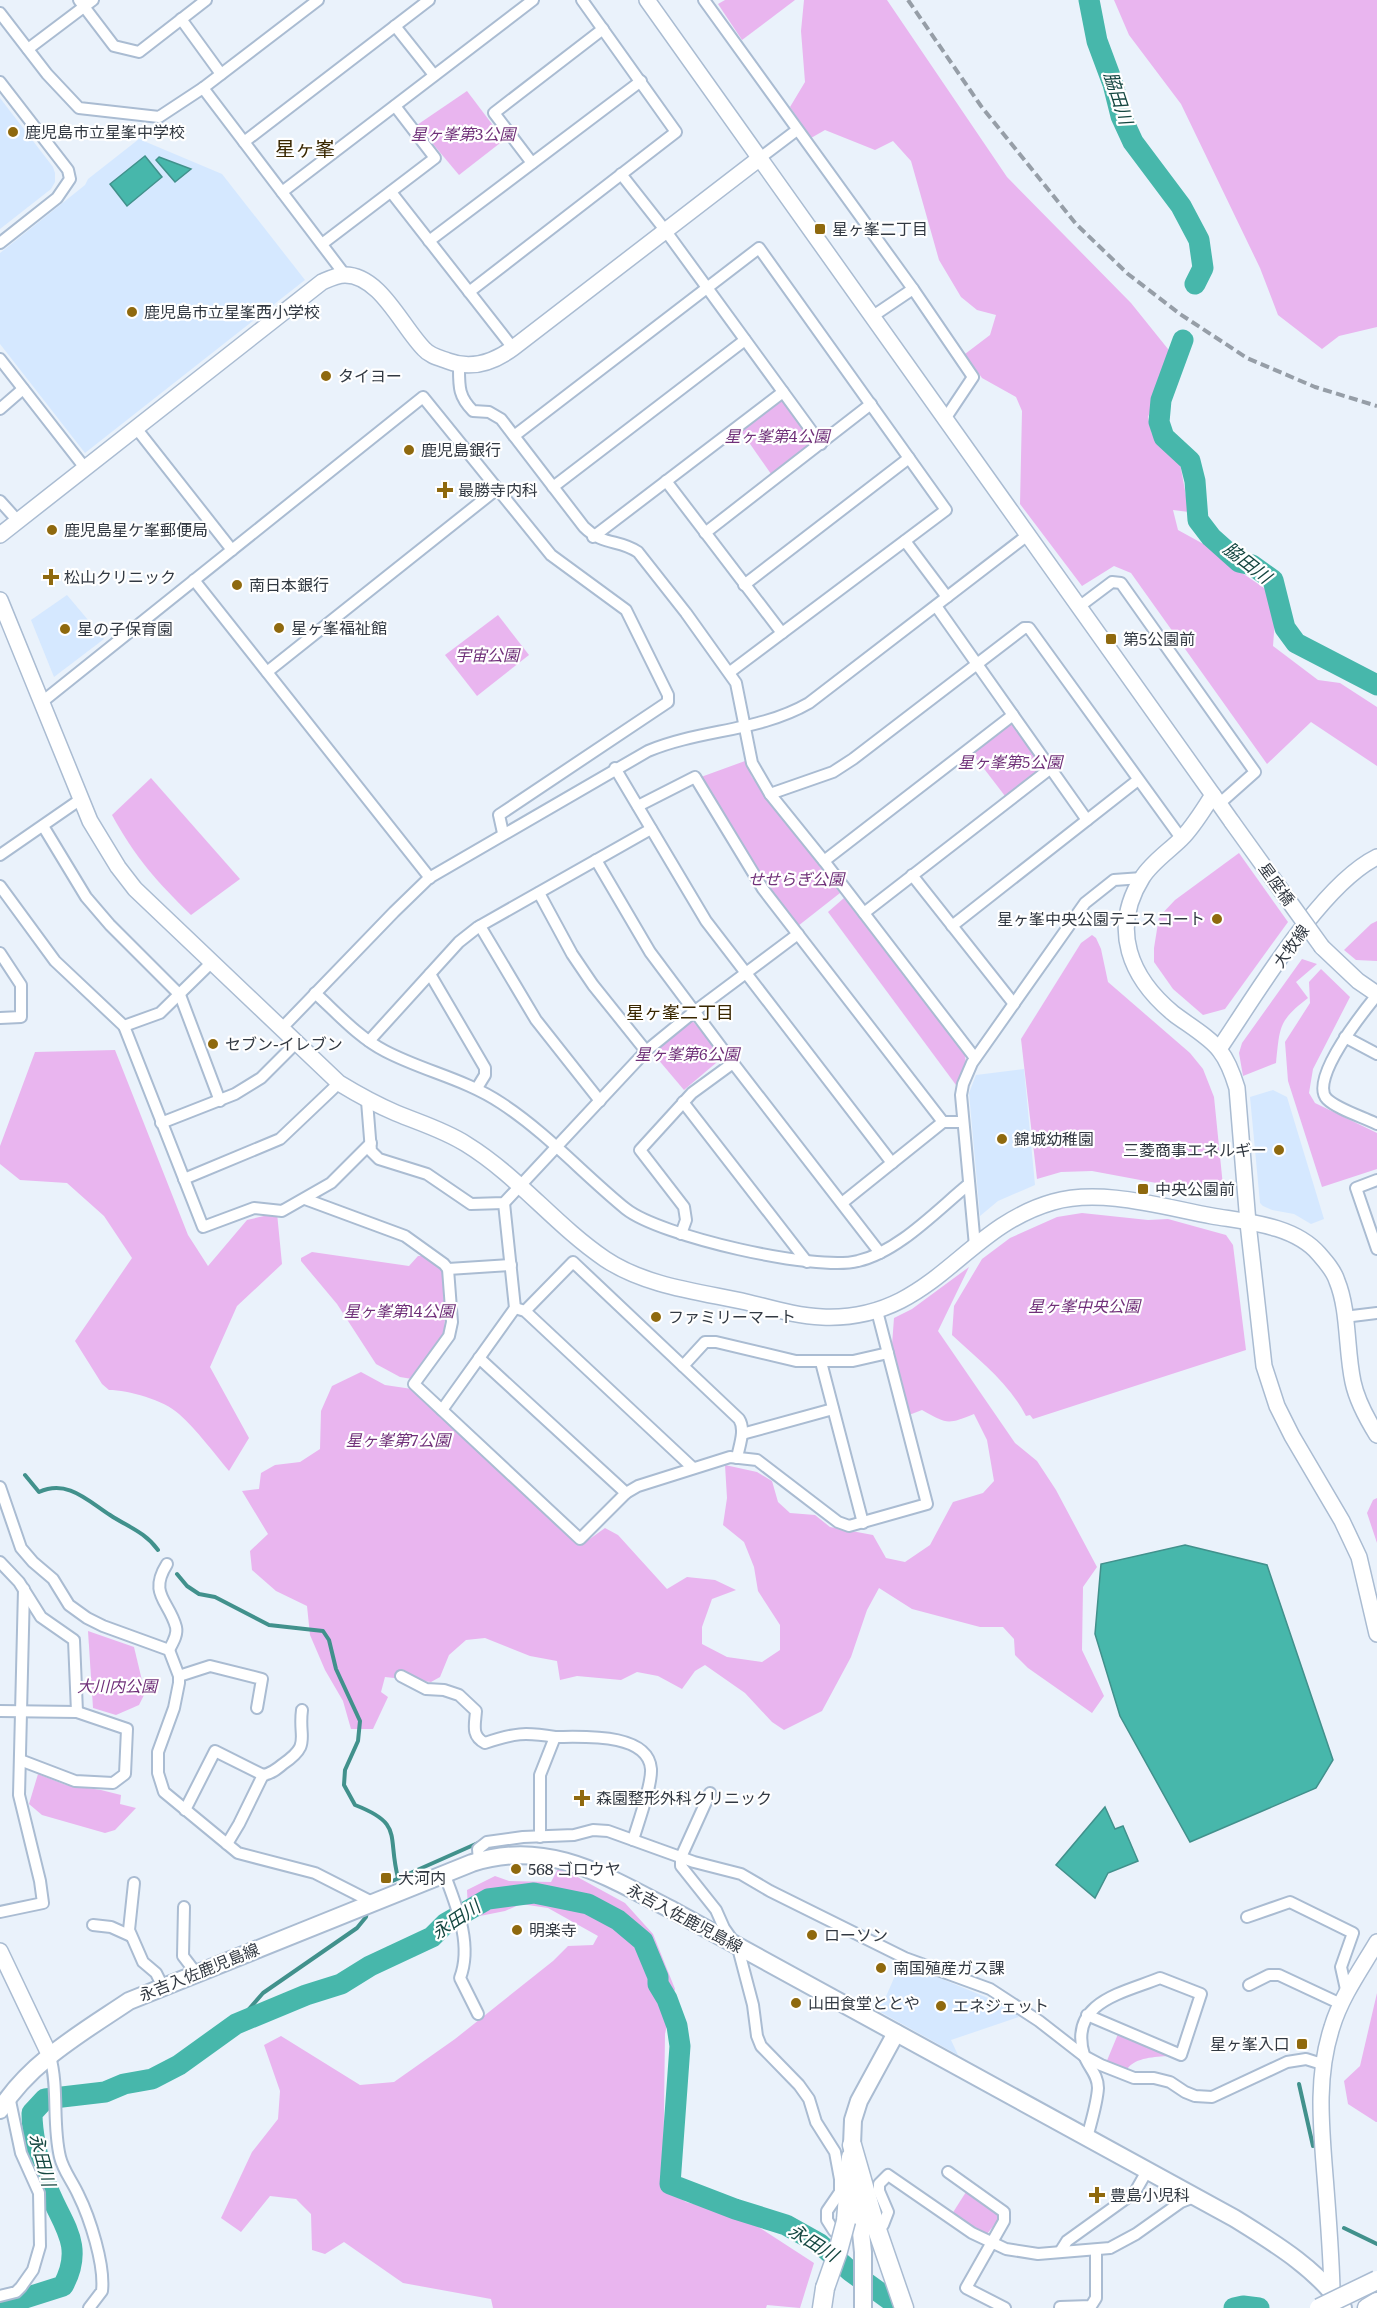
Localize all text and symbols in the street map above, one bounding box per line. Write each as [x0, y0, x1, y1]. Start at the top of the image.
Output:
water label: 脇田川 [1098, 68, 1141, 129]
place label: 鹿児島市立星峯中学校 [25, 119, 185, 143]
park label: 星ヶ峯第3公園 [411, 121, 517, 145]
marker: 鹿児島市立星峯中学校 [6, 125, 20, 139]
district label: 星ヶ峯 [275, 132, 335, 162]
place label: 星ヶ峯二丁目 [832, 216, 928, 240]
marker: 星ヶ峯二丁目 [813, 222, 827, 236]
place label: 鹿児島市立星峯西小学校 [144, 299, 320, 323]
marker: 鹿児島市立星峯西小学校 [125, 305, 139, 319]
place label: タイヨー [338, 363, 402, 387]
marker: タイヨー [319, 369, 333, 383]
park label: 星ヶ峯第4公園 [725, 423, 831, 447]
place label: 鹿児島銀行 [421, 437, 501, 461]
marker: 鹿児島銀行 [402, 443, 416, 457]
place label: 最勝寺内科 [458, 477, 538, 501]
marker: 最勝寺内科 [436, 481, 454, 499]
place label: 鹿児島星ケ峯郵便局 [64, 517, 208, 541]
marker: 鹿児島星ケ峯郵便局 [45, 523, 59, 537]
water label: 脇田川 [1218, 535, 1279, 590]
place label: 松山クリニック [64, 564, 176, 588]
marker: 松山クリニック [42, 568, 60, 586]
place label: 南日本銀行 [249, 572, 329, 596]
marker: 南日本銀行 [230, 578, 244, 592]
place label: 星ヶ峯福祉館 [291, 615, 387, 639]
place label: 星の子保育園 [77, 616, 173, 640]
marker: 星ヶ峯福祉館 [272, 621, 286, 635]
marker: 星の子保育園 [58, 622, 72, 636]
place label: 第5公園前 [1123, 626, 1195, 650]
marker: 第5公園前 [1104, 632, 1118, 646]
park label: 宇宙公園 [455, 642, 521, 666]
park label: 星ヶ峯第5公園 [958, 749, 1064, 773]
street label: 星座橋 [1254, 857, 1302, 910]
park label: せせらぎ公園 [748, 866, 846, 890]
place label: 星ヶ峯中央公園テニスコート [997, 906, 1205, 930]
marker: 星ヶ峯中央公園テニスコート [1210, 912, 1224, 926]
street label: 大牧線 [1266, 919, 1314, 972]
district label: 星ヶ峯二丁目 [626, 998, 734, 1025]
place label: セブン-イレブン [225, 1031, 343, 1055]
marker: セブン-イレブン [206, 1037, 220, 1051]
park label: 星ヶ峯第6公園 [635, 1041, 741, 1065]
place label: 錦城幼稚園 [1014, 1126, 1094, 1150]
marker: 錦城幼稚園 [995, 1132, 1009, 1146]
place label: 三菱商事エネルギー [1123, 1137, 1267, 1161]
marker: 三菱商事エネルギー [1272, 1143, 1286, 1157]
place label: 中央公園前 [1155, 1176, 1235, 1200]
marker: 中央公園前 [1136, 1182, 1150, 1196]
park label: 星ヶ峯中央公園 [1028, 1293, 1142, 1317]
park label: 星ヶ峯第14公園 [344, 1298, 456, 1322]
place label: ファミリーマート [668, 1304, 796, 1328]
marker: ファミリーマート [649, 1310, 663, 1324]
park label: 星ヶ峯第7公園 [346, 1427, 452, 1451]
park label: 大川内公園 [77, 1673, 159, 1697]
place label: 森園整形外科クリニック [596, 1785, 772, 1809]
marker: 森園整形外科クリニック [573, 1789, 591, 1807]
place label: 568 ゴロウヤ [528, 1856, 621, 1880]
marker: 568 ゴロウヤ [509, 1862, 523, 1876]
place label: 大河内 [398, 1865, 446, 1889]
marker: 大河内 [379, 1871, 393, 1885]
street label: 永吉入佐鹿児島線 [623, 1876, 748, 1958]
water label: 永田川 [425, 1891, 487, 1945]
place label: 明楽寺 [529, 1917, 577, 1941]
place label: ローソン [824, 1922, 888, 1946]
marker: 明楽寺 [510, 1923, 524, 1937]
marker: ローソン [805, 1928, 819, 1942]
street label: 永吉入佐鹿児島線 [135, 1936, 262, 2006]
place label: 南国殖産ガス課 [893, 1955, 1005, 1979]
marker: 南国殖産ガス課 [874, 1961, 888, 1975]
place label: 山田食堂ととや [808, 1990, 920, 2014]
place label: エネジェット [953, 1993, 1049, 2017]
marker: 山田食堂ととや [789, 1996, 803, 2010]
marker: エネジェット [934, 1999, 948, 2013]
place label: 星ヶ峯入口 [1210, 2031, 1290, 2055]
marker: 星ヶ峯入口 [1295, 2037, 1309, 2051]
water label: 永田川 [23, 2130, 64, 2191]
place label: 豊島小児科 [1110, 2182, 1190, 2206]
marker: 豊島小児科 [1088, 2186, 1106, 2204]
water label: 永田川 [784, 2216, 846, 2269]

